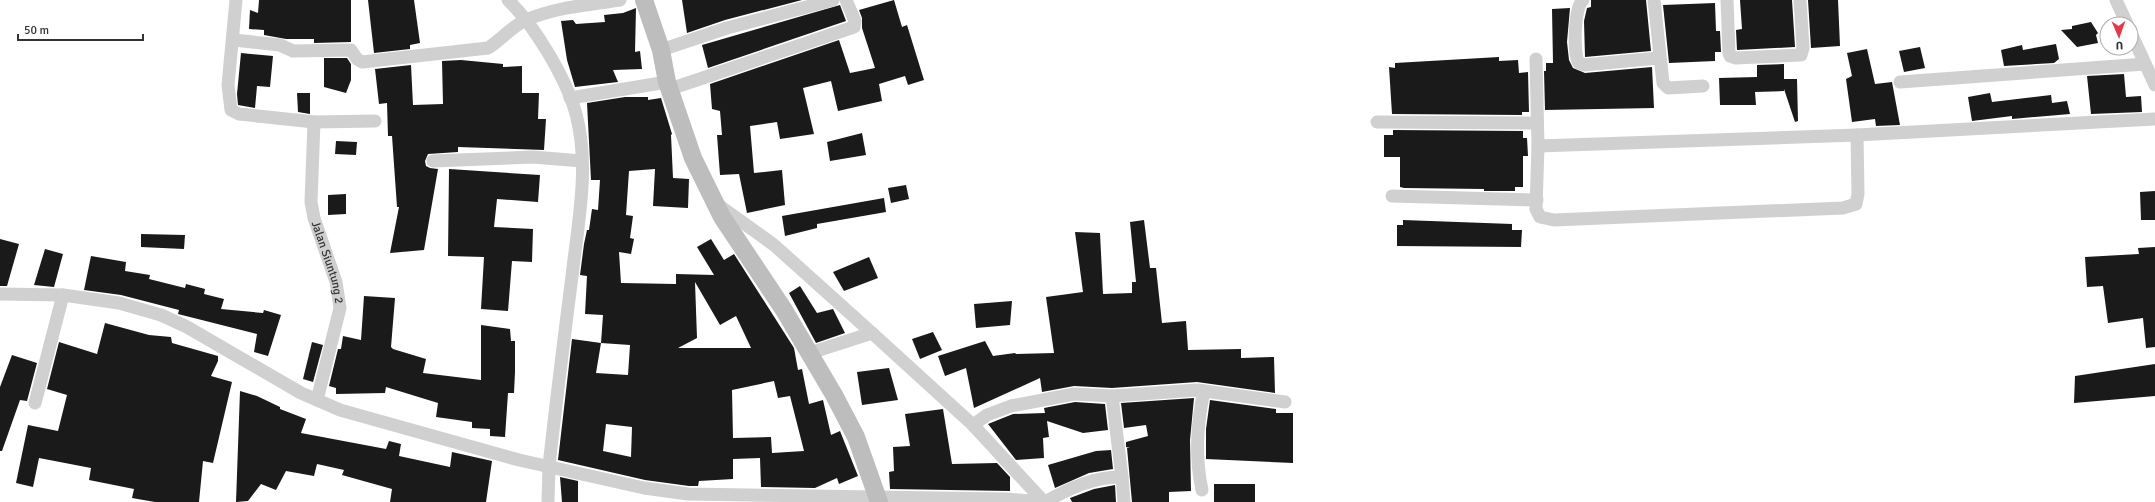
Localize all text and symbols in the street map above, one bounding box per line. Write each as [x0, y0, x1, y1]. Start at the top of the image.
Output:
scale bar [18, 16, 143, 42]
north arrow [2099, 16, 2139, 56]
text: 50 m [24, 23, 49, 38]
text: U [2115, 39, 2123, 52]
street label: Jalan Siuntung 2 [308, 219, 347, 305]

